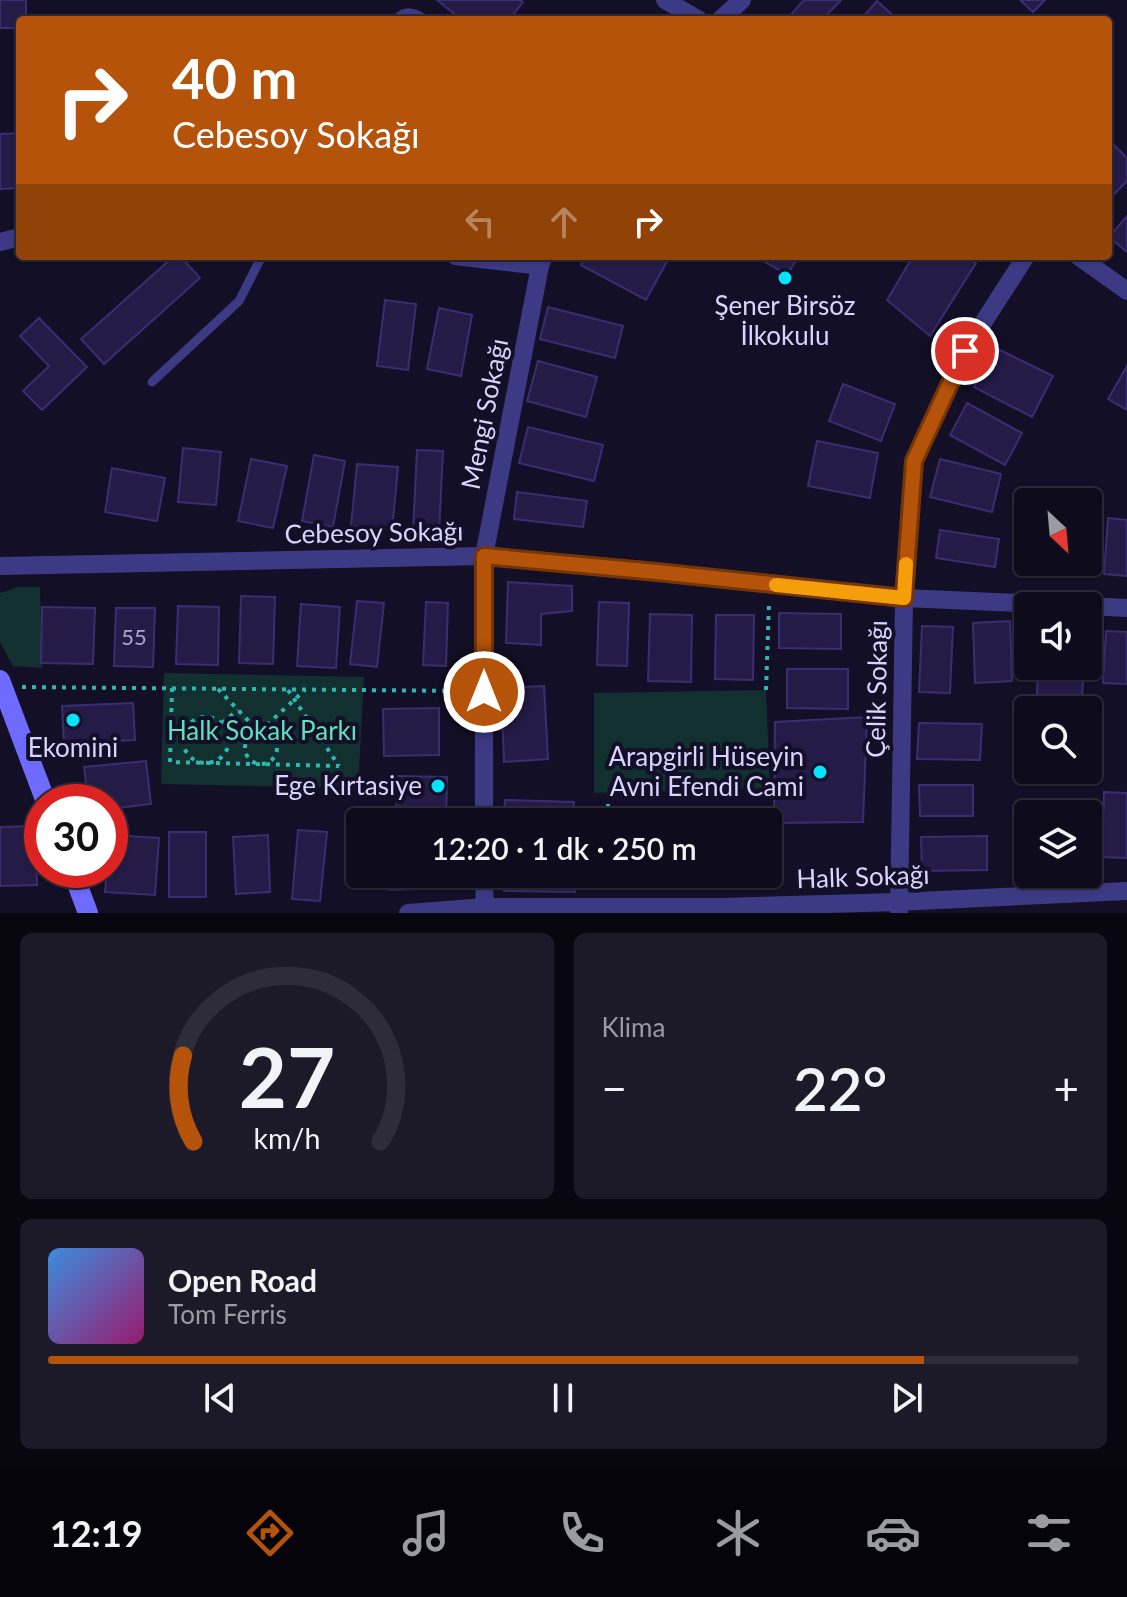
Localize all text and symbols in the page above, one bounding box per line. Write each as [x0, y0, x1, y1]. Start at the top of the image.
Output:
text: 40 m [172, 44, 297, 111]
icon: right [40, 48, 144, 152]
text: Cebesoy Sokağı [172, 112, 420, 156]
icon: left [458, 200, 502, 244]
icon: ahead [542, 200, 586, 244]
icon: right [626, 200, 670, 244]
marker: Şener Birsöz İlkokulu [776, 269, 794, 287]
place label: Şener Birsöz İlkokulu [714, 289, 856, 351]
pin [931, 317, 999, 385]
icon: arrive [943, 329, 987, 373]
street label: Mengi Sokağı [454, 336, 514, 492]
north arrow [1014, 488, 1102, 576]
map controls [1014, 488, 1102, 888]
street label: Cebesoy Sokağı [284, 514, 464, 550]
button: sound [1014, 592, 1102, 680]
street label: Çelik Sokağı [859, 620, 893, 758]
house number: 55 [121, 623, 147, 650]
position arrow [442, 650, 526, 734]
button: search [1014, 696, 1102, 784]
marker: Ekomini [64, 711, 82, 729]
park label: Halk Sokak Parkı [167, 714, 357, 746]
place label: Ekomini [28, 731, 118, 763]
place label: Arapgirli Hüseyin Avni Efendi Cami [609, 740, 804, 802]
marker: Arapgirli Hüseyin Avni Efendi Cami [811, 763, 829, 781]
place label: Ege Kırtasiye [274, 769, 422, 801]
marker: Ege Kırtasiye [429, 777, 447, 795]
speed limit sign: 30 [24, 784, 128, 888]
button: layers [1014, 800, 1102, 888]
text: 12:20 · 1 dk · 250 m [431, 830, 697, 866]
street label: Halk Sokağı [796, 858, 930, 894]
text: Klima [602, 1011, 665, 1043]
text: 27 [239, 1026, 335, 1126]
text: 22° [793, 1052, 888, 1124]
text: − [602, 1062, 627, 1114]
text: + [1053, 1062, 1079, 1114]
text: km/h [253, 1121, 320, 1155]
text: Open Road [168, 1262, 317, 1298]
text: Tom Ferris [168, 1298, 287, 1330]
icon: previous [198, 1376, 242, 1420]
icon: pause [541, 1376, 585, 1420]
icon: next [885, 1376, 929, 1420]
icon: directions [242, 1505, 298, 1561]
icon: music [398, 1505, 454, 1561]
icon: phone [554, 1505, 610, 1561]
icon: climate [710, 1505, 766, 1561]
icon: car [865, 1505, 921, 1561]
icon: filters [1021, 1505, 1077, 1561]
text: 12:19 [50, 1511, 143, 1555]

